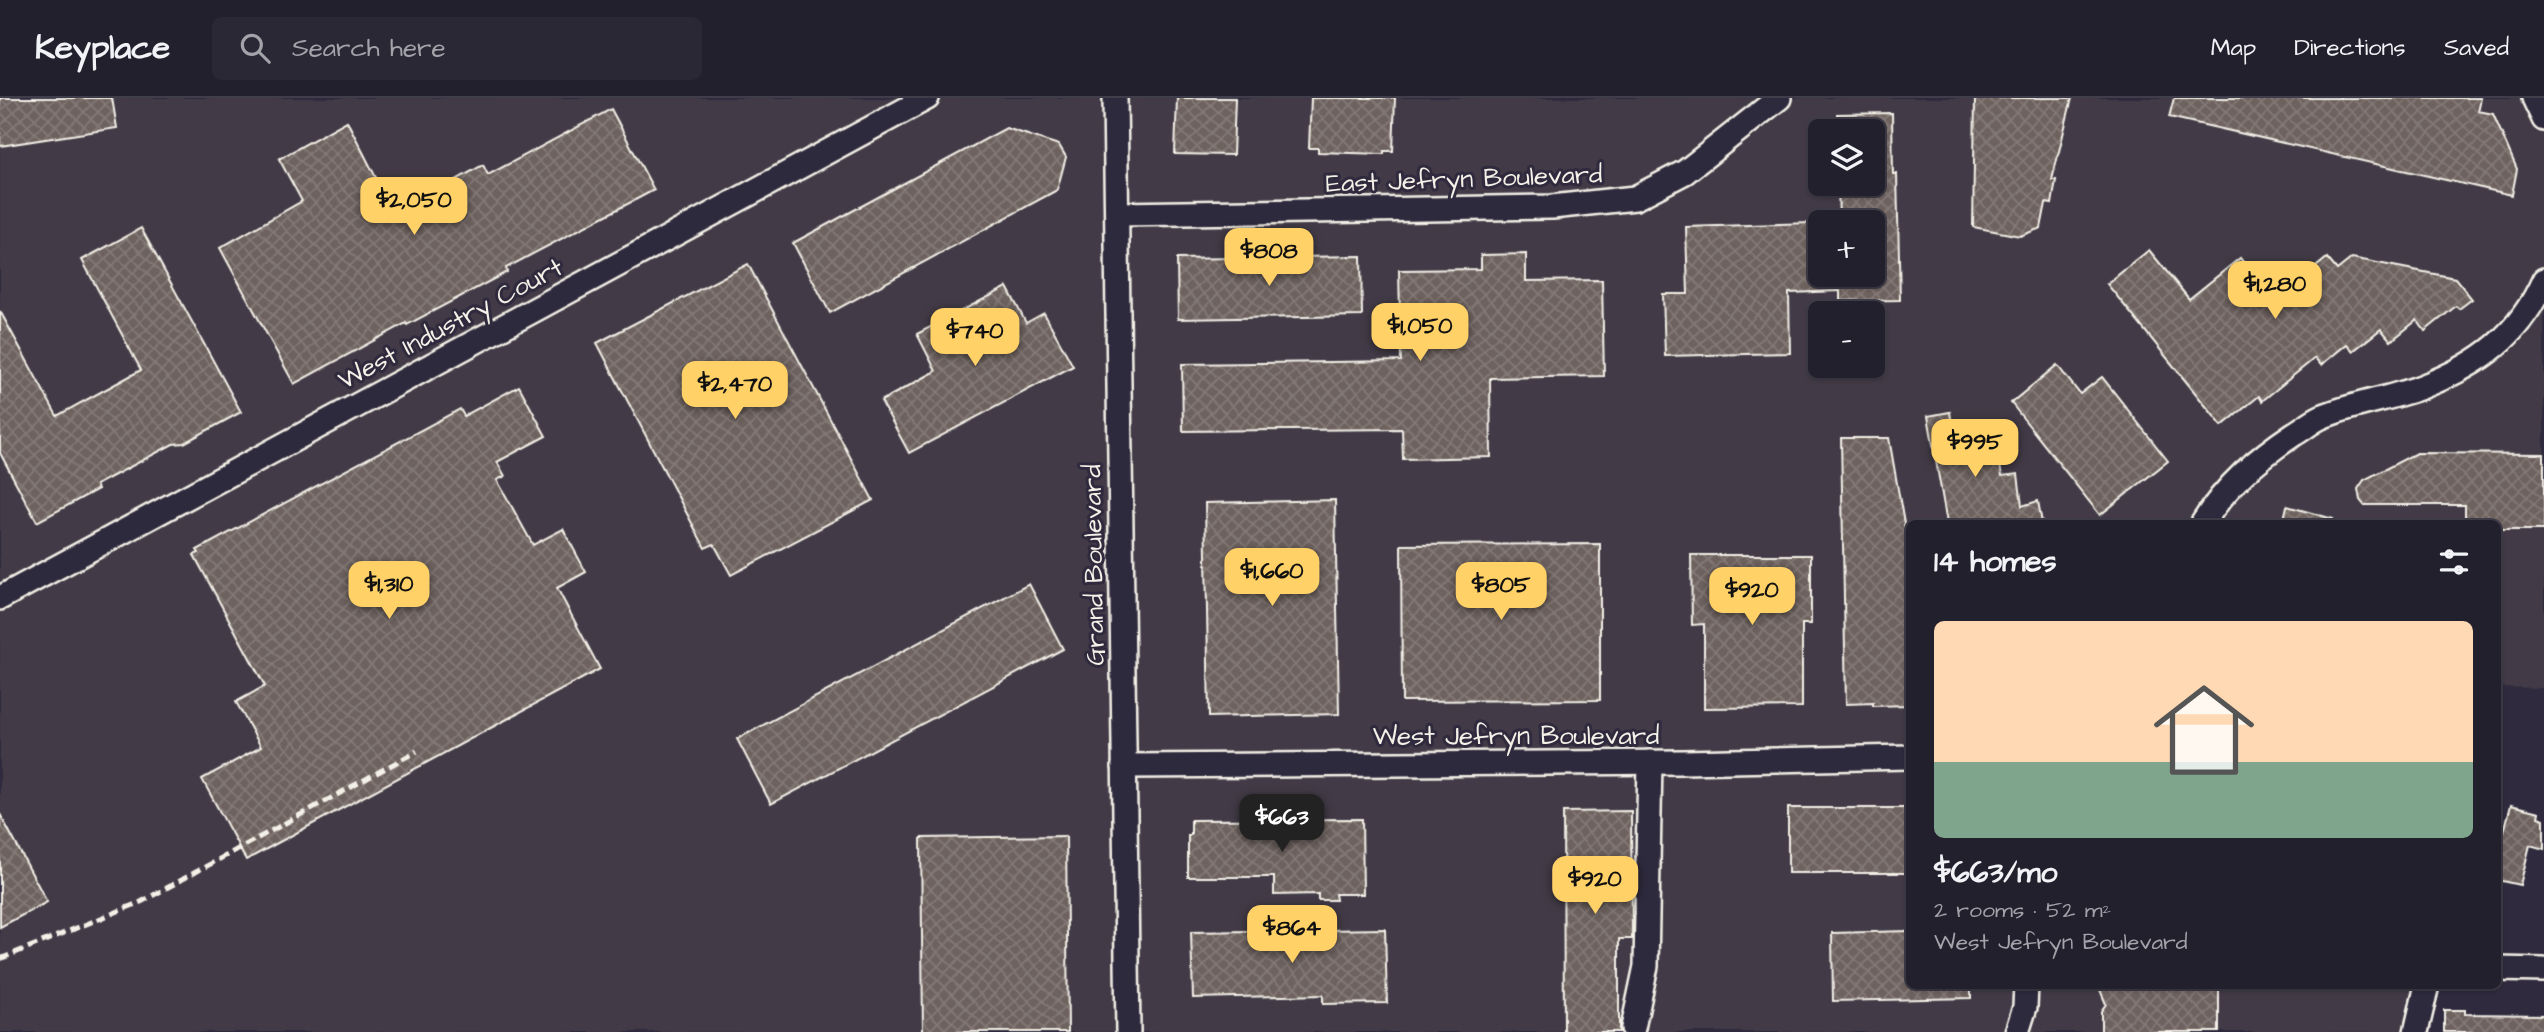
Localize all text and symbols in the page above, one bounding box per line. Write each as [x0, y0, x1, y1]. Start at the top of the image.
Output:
search box [212, 17, 702, 80]
text: Keyplace [35, 25, 170, 71]
icon: search [236, 29, 274, 67]
text: Search here [292, 30, 445, 66]
text: Map [2211, 31, 2256, 65]
text: Directions [2294, 31, 2406, 65]
text: Saved [2444, 31, 2509, 65]
map controls [1808, 119, 1885, 378]
button: layers [1808, 119, 1885, 196]
street label: East Jefryn Boulevard [1325, 156, 1603, 204]
pin: $2,050 [357, 178, 471, 237]
text: $2,050 [376, 184, 452, 216]
button: + [1808, 210, 1885, 287]
pin: $808 [1228, 228, 1310, 288]
text: $808 [1240, 235, 1298, 267]
street label: West Industry Court [332, 249, 570, 400]
pin: $1,280 [2218, 262, 2332, 321]
text: $1,280 [2244, 268, 2306, 300]
button: − [1808, 301, 1885, 378]
pin: $1,050 [1363, 303, 1477, 363]
pin: $740 [934, 308, 1016, 368]
text: $1,050 [1387, 310, 1453, 342]
text: $740 [946, 315, 1004, 347]
pin: $2,470 [678, 362, 792, 421]
text: $2,470 [698, 368, 772, 400]
pin: $995 [1934, 420, 2016, 479]
text: $995 [1947, 426, 2003, 458]
street label: Grand Boulevard [1074, 464, 1114, 666]
text: 14 homes [1934, 541, 2057, 583]
icon: filters [2435, 543, 2473, 581]
pin: $1,660 [1215, 548, 1329, 608]
text: $1,660 [1240, 555, 1304, 587]
pin: $1,310 [332, 561, 446, 621]
pin: $805 [1460, 562, 1542, 622]
text: $1,310 [365, 568, 414, 600]
pin: $920 [1711, 568, 1793, 627]
text: $805 [1472, 569, 1530, 601]
text: $920 [1725, 574, 1779, 606]
icon: home [2141, 667, 2267, 793]
street label: West Jefryn Boulevard [1373, 718, 1659, 756]
pin: $663 [1241, 794, 1323, 854]
text: $663 [1255, 801, 1309, 833]
text: $663/mo [1934, 852, 2057, 894]
pin: $920 [1554, 856, 1636, 916]
text: $920 [1568, 863, 1622, 895]
text: 2 rooms · 52 m² [1934, 894, 2111, 926]
pin: $864 [1251, 906, 1333, 965]
text: $864 [1263, 912, 1321, 944]
text: West Jefryn Boulevard [1934, 926, 2188, 958]

